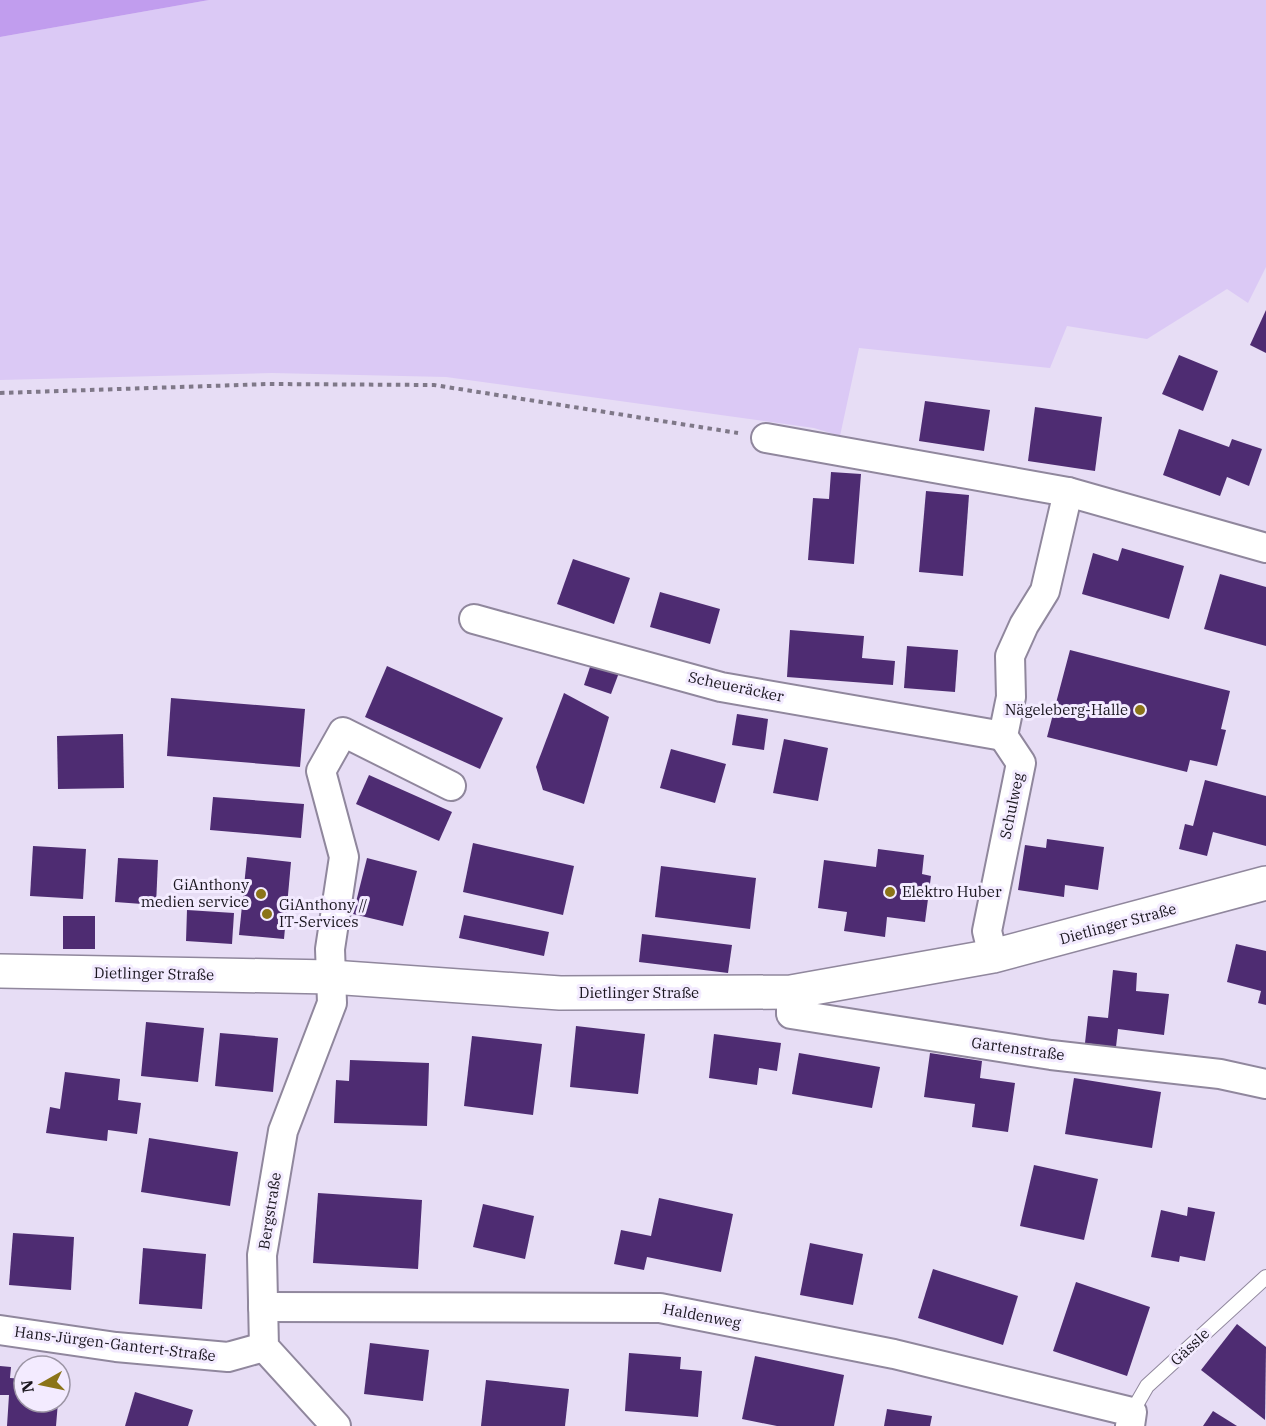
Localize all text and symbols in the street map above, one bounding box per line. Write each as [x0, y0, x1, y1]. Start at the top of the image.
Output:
street label: Scheueräcker [687, 667, 786, 706]
place label: Nägeleberg-Halle [1005, 700, 1128, 719]
marker: Nägeleberg-Halle [1133, 703, 1147, 717]
street label: Schulweg [995, 771, 1028, 841]
place label: GiAnthony medien service [141, 875, 249, 911]
place label: Elektro Huber [902, 882, 1002, 901]
marker: Elektro Huber [883, 885, 897, 899]
marker: GiAnthony medien service [254, 887, 268, 901]
place label: GiAnthony // IT-Services [279, 895, 368, 931]
street label: Dietlinger Straße [1057, 899, 1178, 948]
marker: GiAnthony // IT-Services [260, 907, 274, 921]
street label: Dietlinger Straße [94, 963, 214, 984]
street label: Dietlinger Straße [579, 983, 699, 1002]
street label: Gartenstraße [970, 1033, 1066, 1064]
street label: Bergstraße [254, 1171, 285, 1251]
street label: Haldenweg [662, 1299, 743, 1332]
street label: Hans-Jürgen-Gantert-Straße [13, 1322, 217, 1365]
street label: Gässle [1166, 1324, 1213, 1369]
north arrow [12, 1354, 72, 1414]
text: N [16, 1379, 38, 1394]

